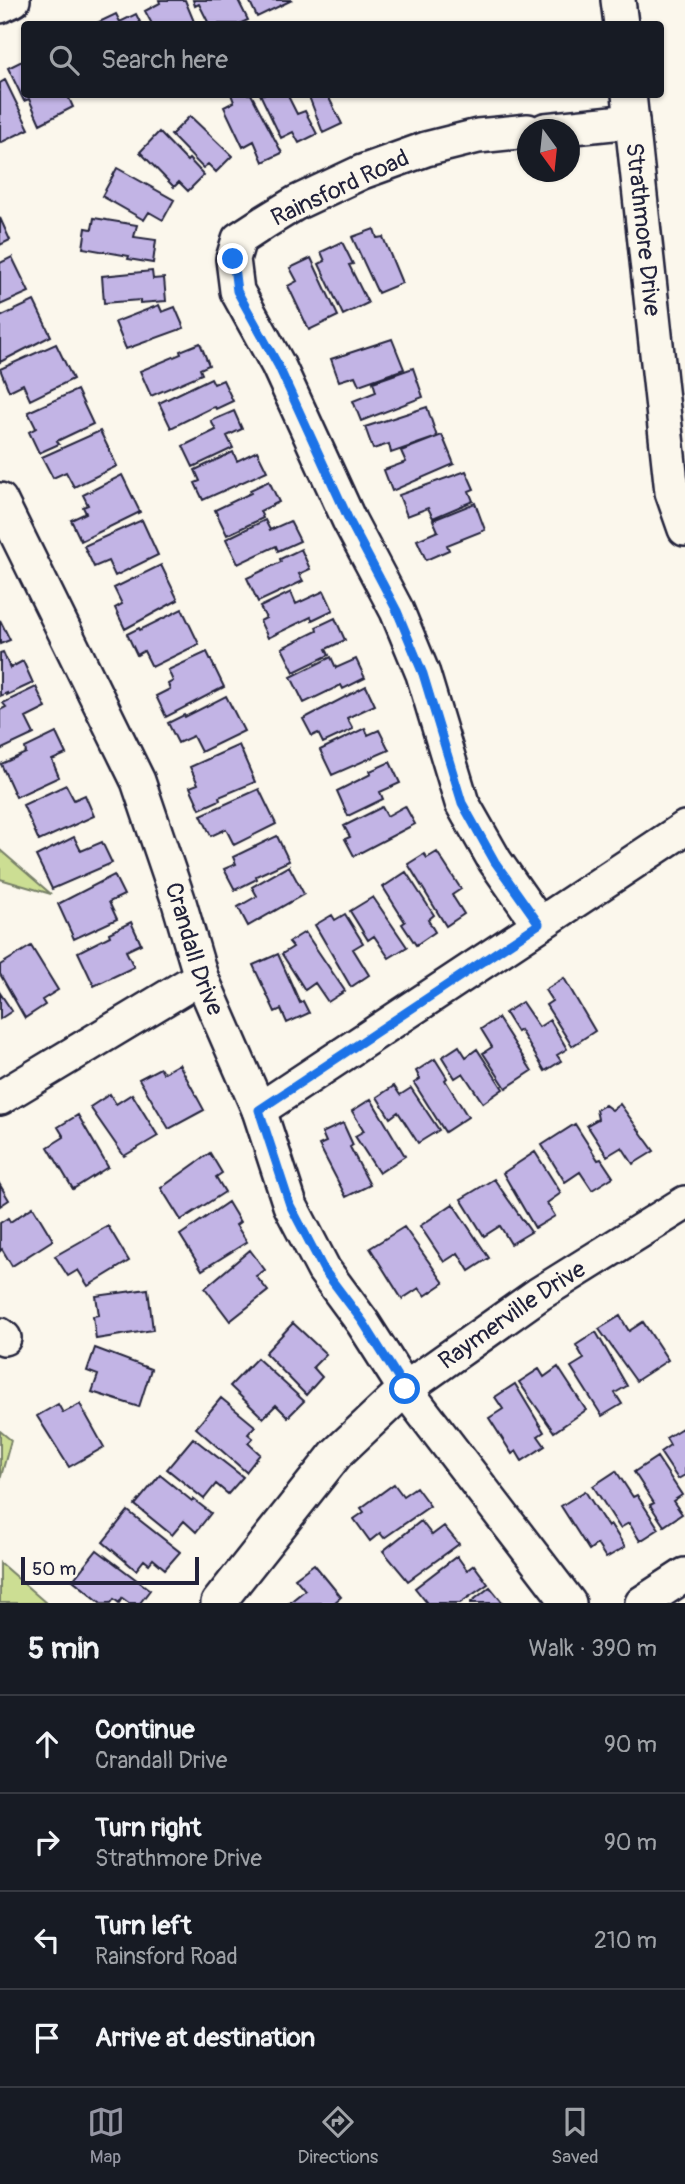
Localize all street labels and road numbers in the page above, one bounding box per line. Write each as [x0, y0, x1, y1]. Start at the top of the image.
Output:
street label: Strathmore Drive [620, 141, 667, 318]
street label: Rainsford Road [266, 143, 414, 233]
street label: Crandall Drive [159, 878, 230, 1020]
street label: Raymerville Drive [433, 1254, 591, 1375]

